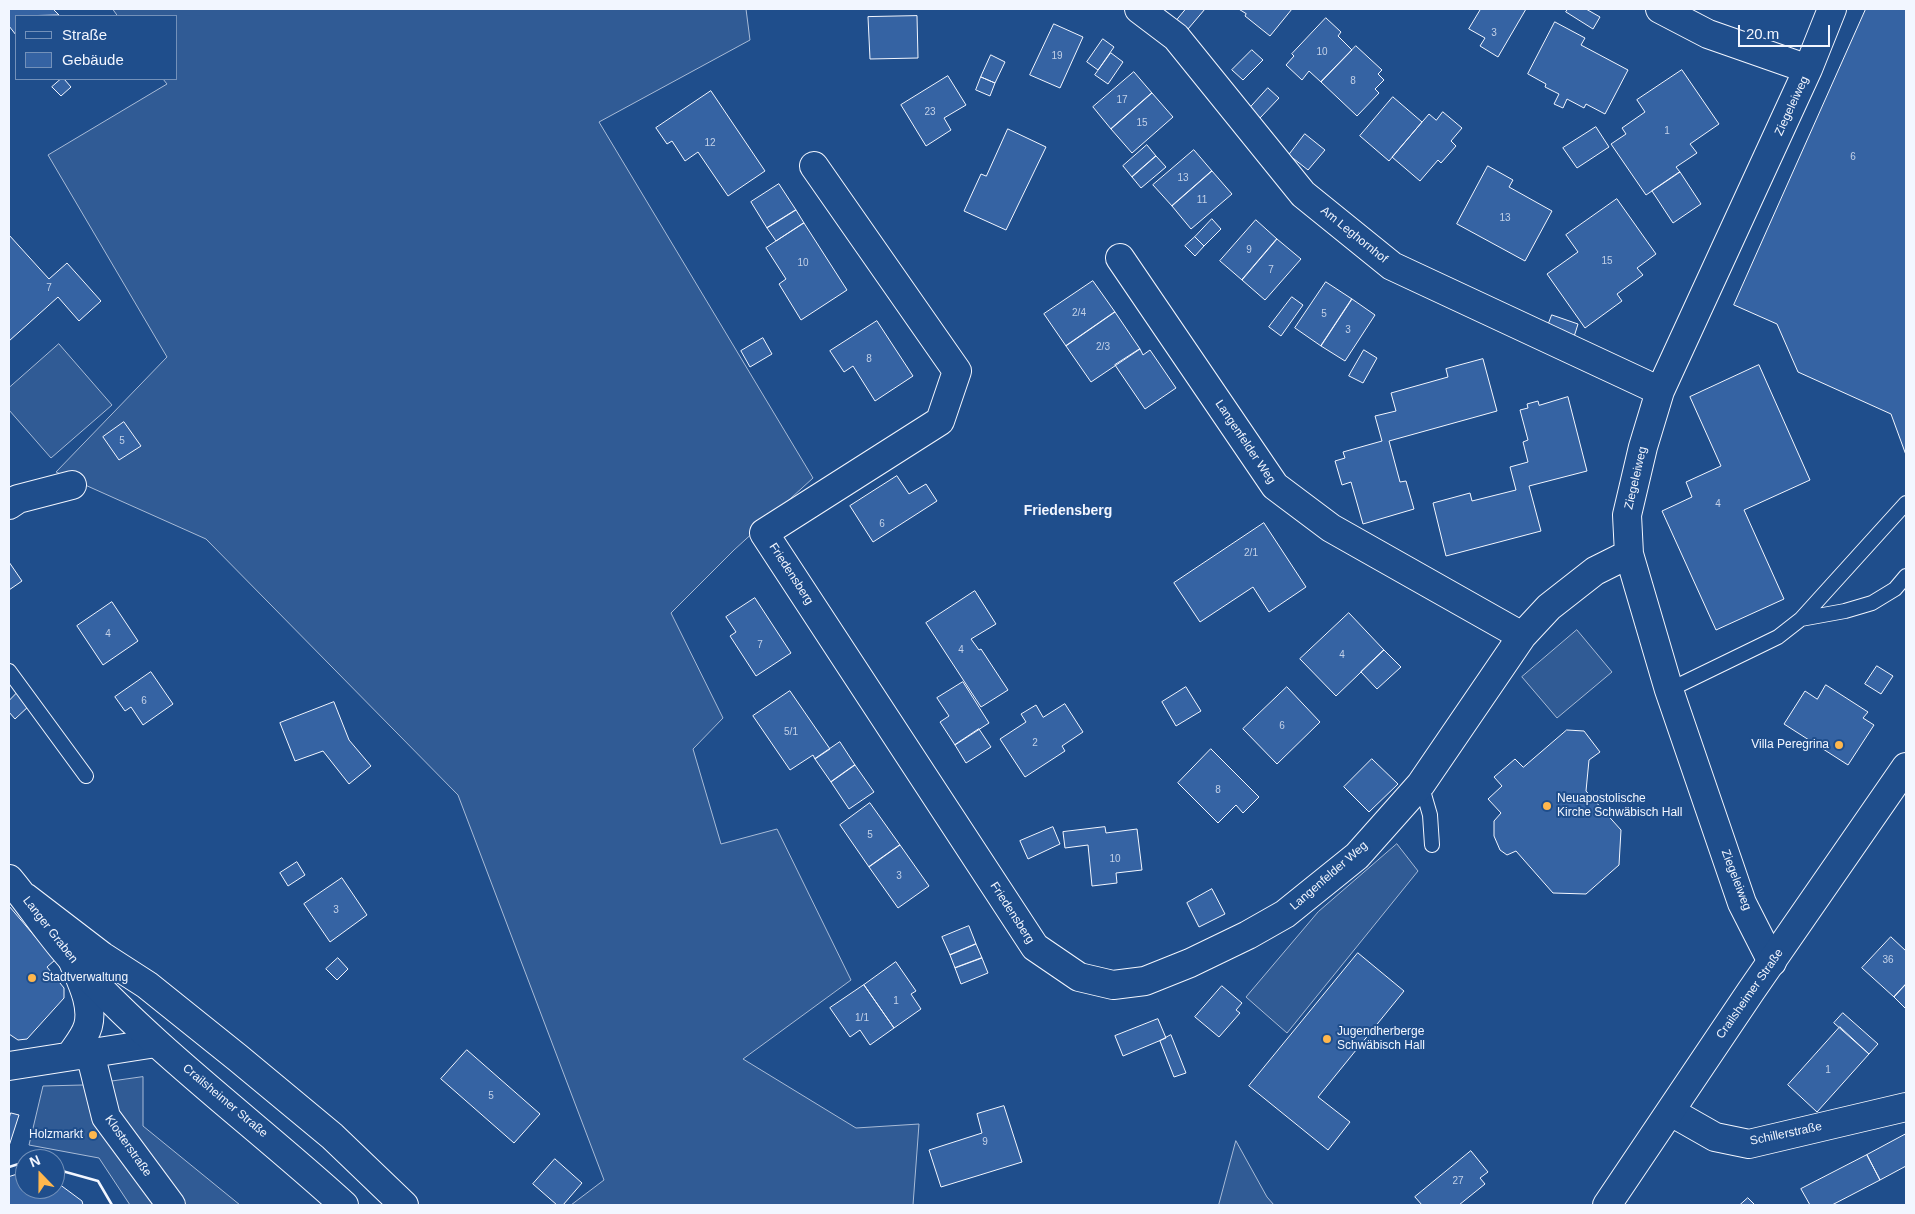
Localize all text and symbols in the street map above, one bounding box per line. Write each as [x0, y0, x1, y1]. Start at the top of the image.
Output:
legend [15, 15, 178, 80]
scale bar [1740, 15, 1832, 47]
text: 20 m [1746, 25, 1779, 42]
text: Straße [62, 26, 107, 43]
house number: 3 [1491, 27, 1497, 39]
house number: 10 [1316, 46, 1328, 58]
house number: 19 [1051, 50, 1063, 62]
text: Gebäude [62, 51, 124, 68]
street label: Ziegeleiweg [1772, 74, 1812, 138]
house number: 8 [1350, 75, 1356, 87]
house number: 17 [1116, 94, 1128, 106]
house number: 23 [924, 106, 936, 118]
house number: 15 [1136, 117, 1148, 129]
house number: 1 [1664, 125, 1670, 137]
house number: 12 [704, 137, 716, 149]
house number: 6 [1850, 151, 1856, 163]
house number: 13 [1177, 172, 1189, 184]
house number: 11 [1197, 194, 1207, 206]
street label: Am Leghornhof [1318, 204, 1390, 266]
house number: 13 [1499, 212, 1511, 224]
house number: 9 [1246, 244, 1252, 256]
house number: 15 [1601, 255, 1613, 267]
house number: 10 [797, 257, 809, 269]
house number: 7 [1268, 264, 1274, 276]
house number: 7 [46, 282, 52, 294]
house number: 2/4 [1072, 307, 1086, 319]
house number: 5 [1321, 308, 1327, 320]
house number: 3 [1345, 324, 1351, 336]
house number: 2/3 [1096, 341, 1110, 353]
house number: 8 [866, 353, 872, 365]
street label: Langenfelder Weg [1212, 397, 1278, 487]
house number: 5 [119, 435, 125, 447]
street label: Ziegeleiweg [1622, 445, 1650, 511]
house number: 4 [1715, 498, 1721, 510]
district label: Friedensberg [1024, 503, 1112, 519]
house number: 6 [879, 518, 885, 530]
street label: Friedensberg [766, 540, 816, 608]
house number: 2/1 [1244, 547, 1258, 559]
house number: 4 [105, 628, 111, 640]
house number: 7 [757, 639, 763, 651]
house number: 4 [958, 644, 964, 656]
house number: 4 [1339, 649, 1345, 661]
house number: 6 [141, 695, 147, 707]
house number: 6 [1279, 720, 1285, 732]
house number: 5/1 [784, 726, 798, 738]
house number: 2 [1032, 737, 1038, 749]
place label: Villa Peregrina [1751, 738, 1829, 752]
marker: Villa Peregrina [1833, 739, 1845, 751]
house number: 8 [1215, 784, 1221, 796]
place label: Neuapostolische Kirche Schwäbisch Hall [1557, 792, 1682, 820]
marker: Neuapostolische Kirche Schwäbisch Hall [1541, 800, 1553, 812]
house number: 5 [867, 829, 873, 841]
street label: Langenfelder Weg [1287, 838, 1371, 914]
street label: Ziegeleiweg [1718, 848, 1754, 912]
house number: 10 [1109, 853, 1121, 865]
house number: 3 [896, 870, 902, 882]
street label: Friedensberg [987, 879, 1037, 947]
street label: Langer Graben [19, 894, 81, 966]
house number: 3 [333, 904, 339, 916]
street label: Crailsheimer Straße [1714, 946, 1786, 1042]
house number: 36 [1882, 954, 1894, 966]
place label: Stadtverwaltung [42, 971, 128, 985]
marker: Stadtverwaltung [26, 972, 38, 984]
house number: 1 [893, 995, 899, 1007]
house number: 1/1 [855, 1012, 869, 1024]
place label: Jugendherberge Schwäbisch Hall [1337, 1025, 1425, 1053]
marker: Jugendherberge Schwäbisch Hall [1321, 1033, 1333, 1045]
street label: Crailsheimer Straße [180, 1061, 270, 1141]
house number: 1 [1825, 1064, 1831, 1076]
house number: 5 [488, 1090, 494, 1102]
street label: Klosterstraße [102, 1113, 154, 1179]
street label: Schillerstraße [1749, 1119, 1823, 1149]
place label: Holzmarkt [29, 1128, 83, 1142]
marker: Holzmarkt [87, 1129, 99, 1141]
house number: 9 [982, 1136, 988, 1148]
north arrow [15, 1149, 65, 1199]
text: N [27, 1152, 42, 1170]
house number: 27 [1452, 1175, 1464, 1187]

